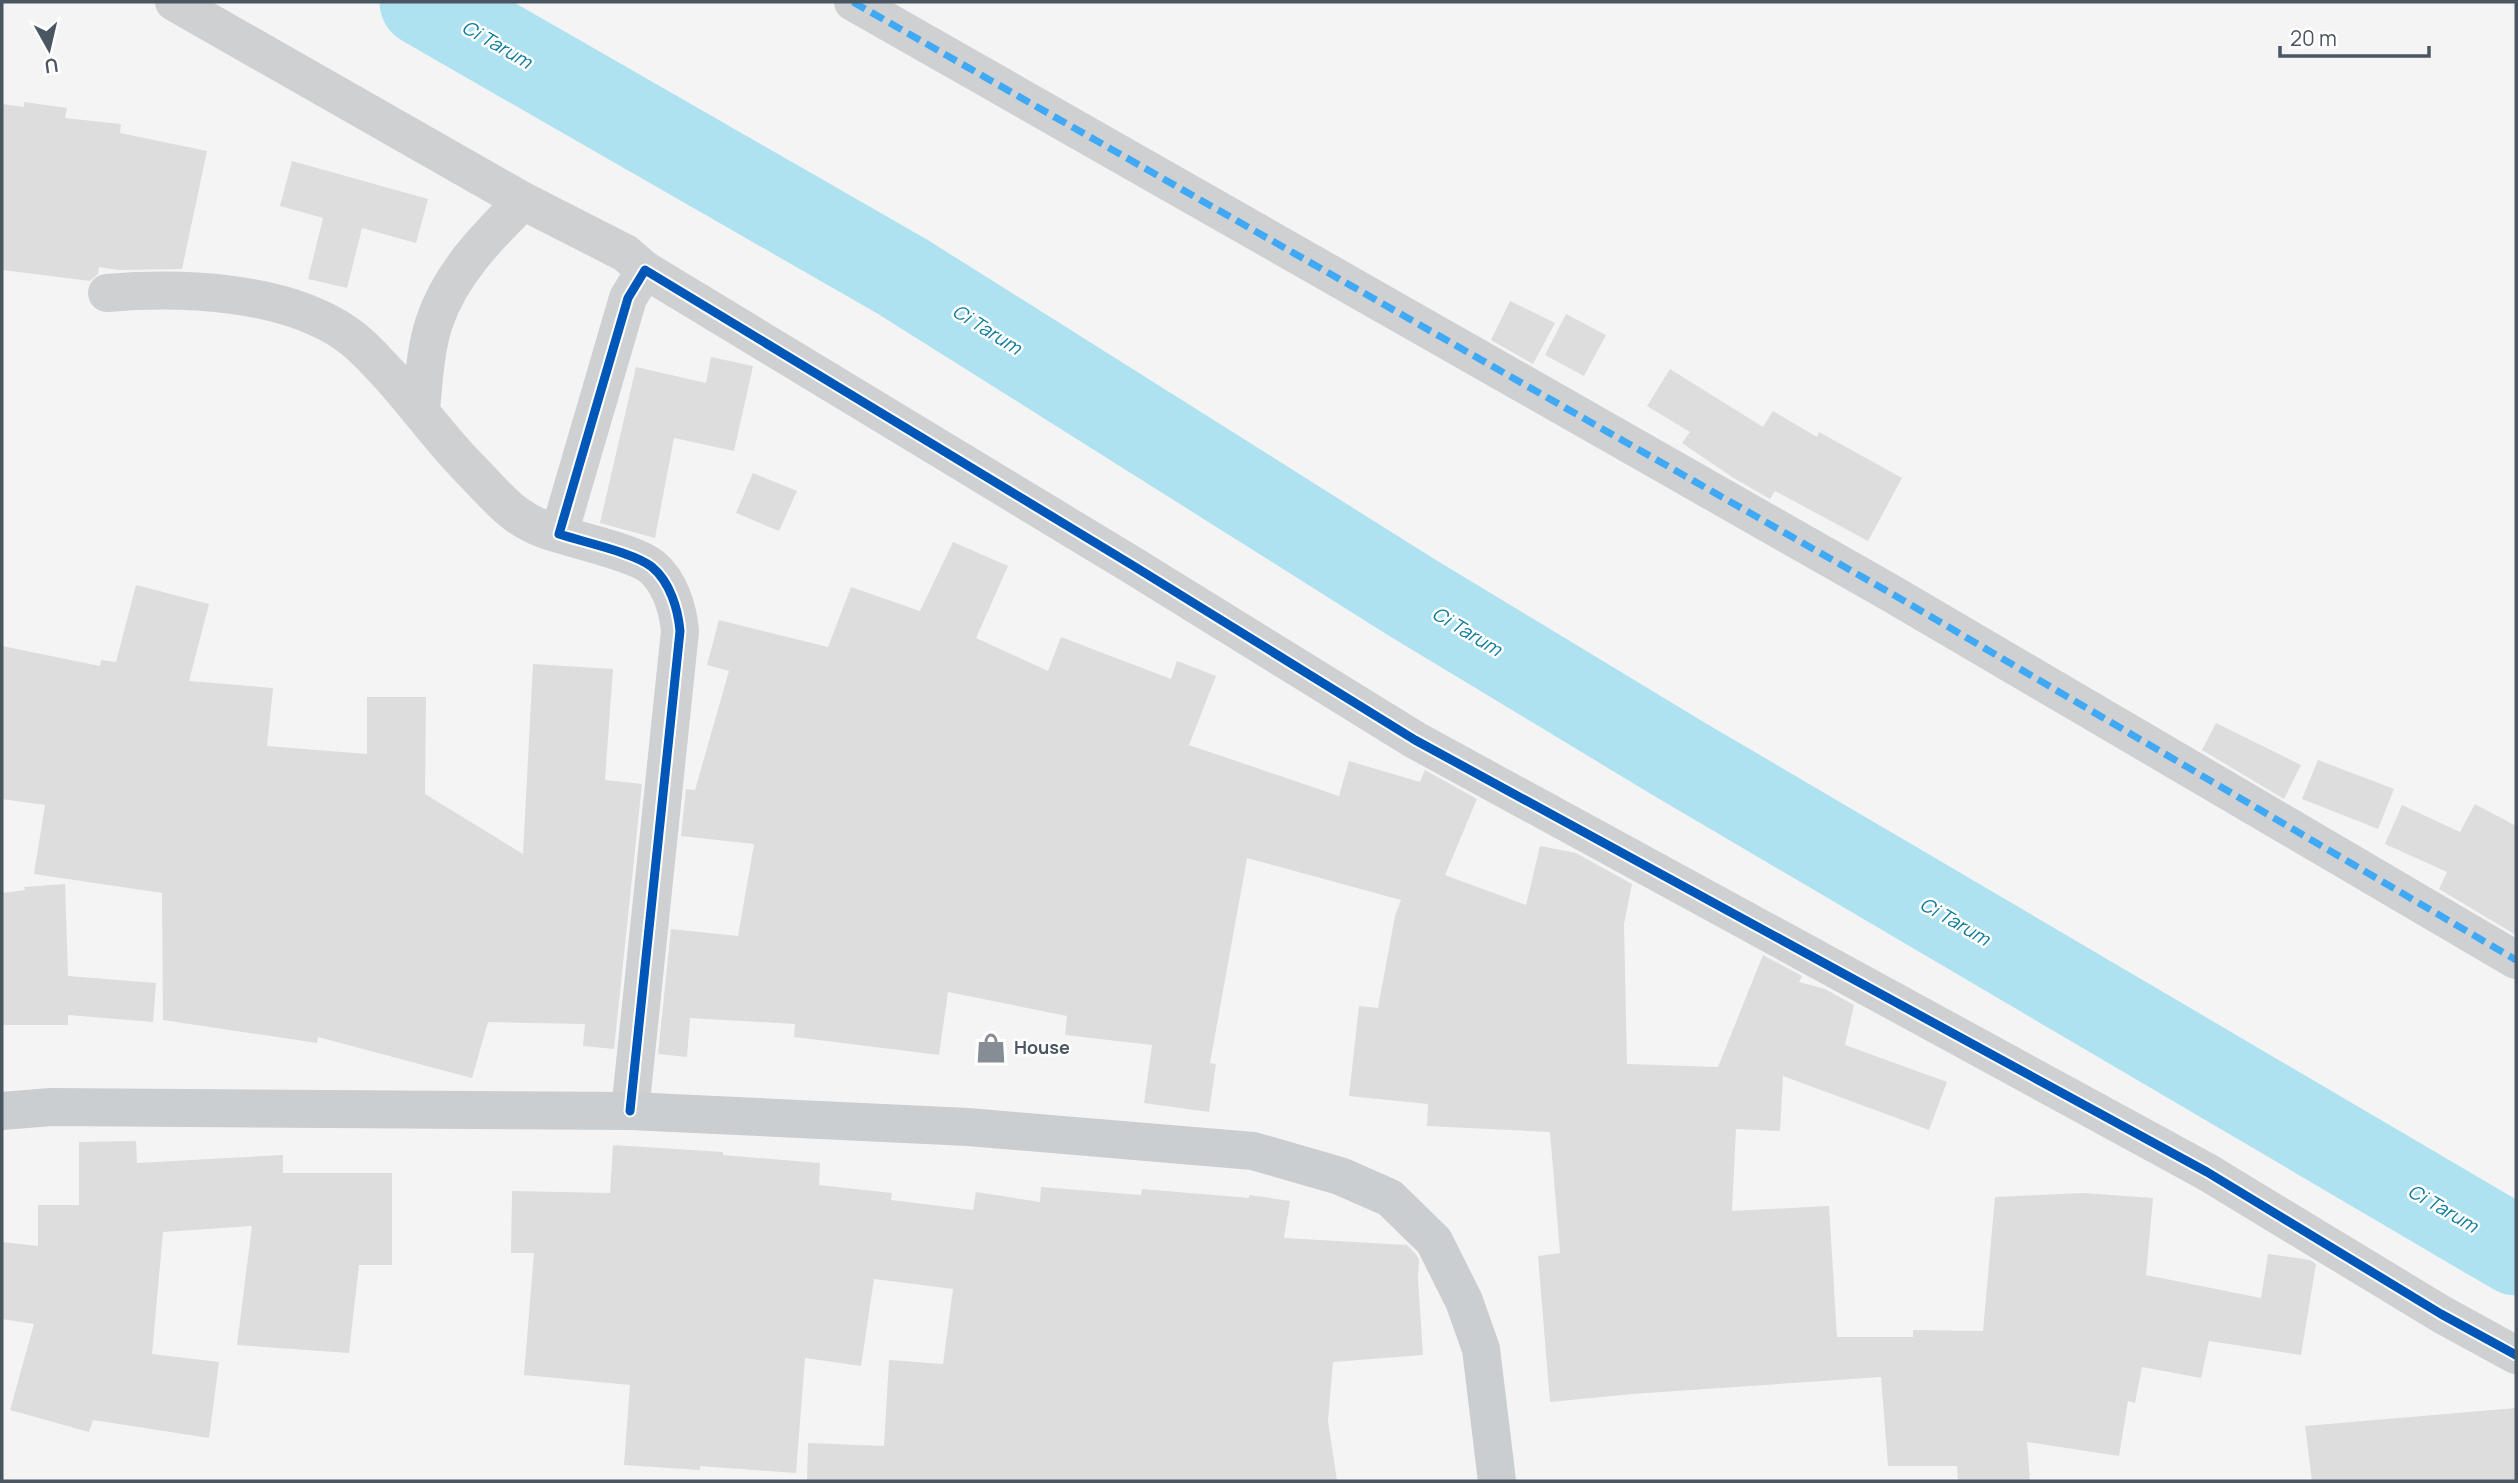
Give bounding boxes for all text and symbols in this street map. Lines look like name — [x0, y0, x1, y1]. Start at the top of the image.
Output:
north arrow — [14, 14, 84, 84]
water label: Ci Tarum — [457, 14, 538, 75]
scale bar — [2280, 14, 2429, 58]
text: 20 m — [2290, 24, 2337, 52]
text: U — [43, 52, 60, 80]
water label: Ci Tarum — [948, 298, 1028, 361]
water label: Ci Tarum — [1427, 600, 1508, 663]
water label: Ci Tarum — [1915, 891, 1996, 952]
shop icon: House — [974, 1031, 1008, 1065]
place label: House — [1014, 1035, 1070, 1059]
water label: Ci Tarum — [2403, 1178, 2484, 1239]

